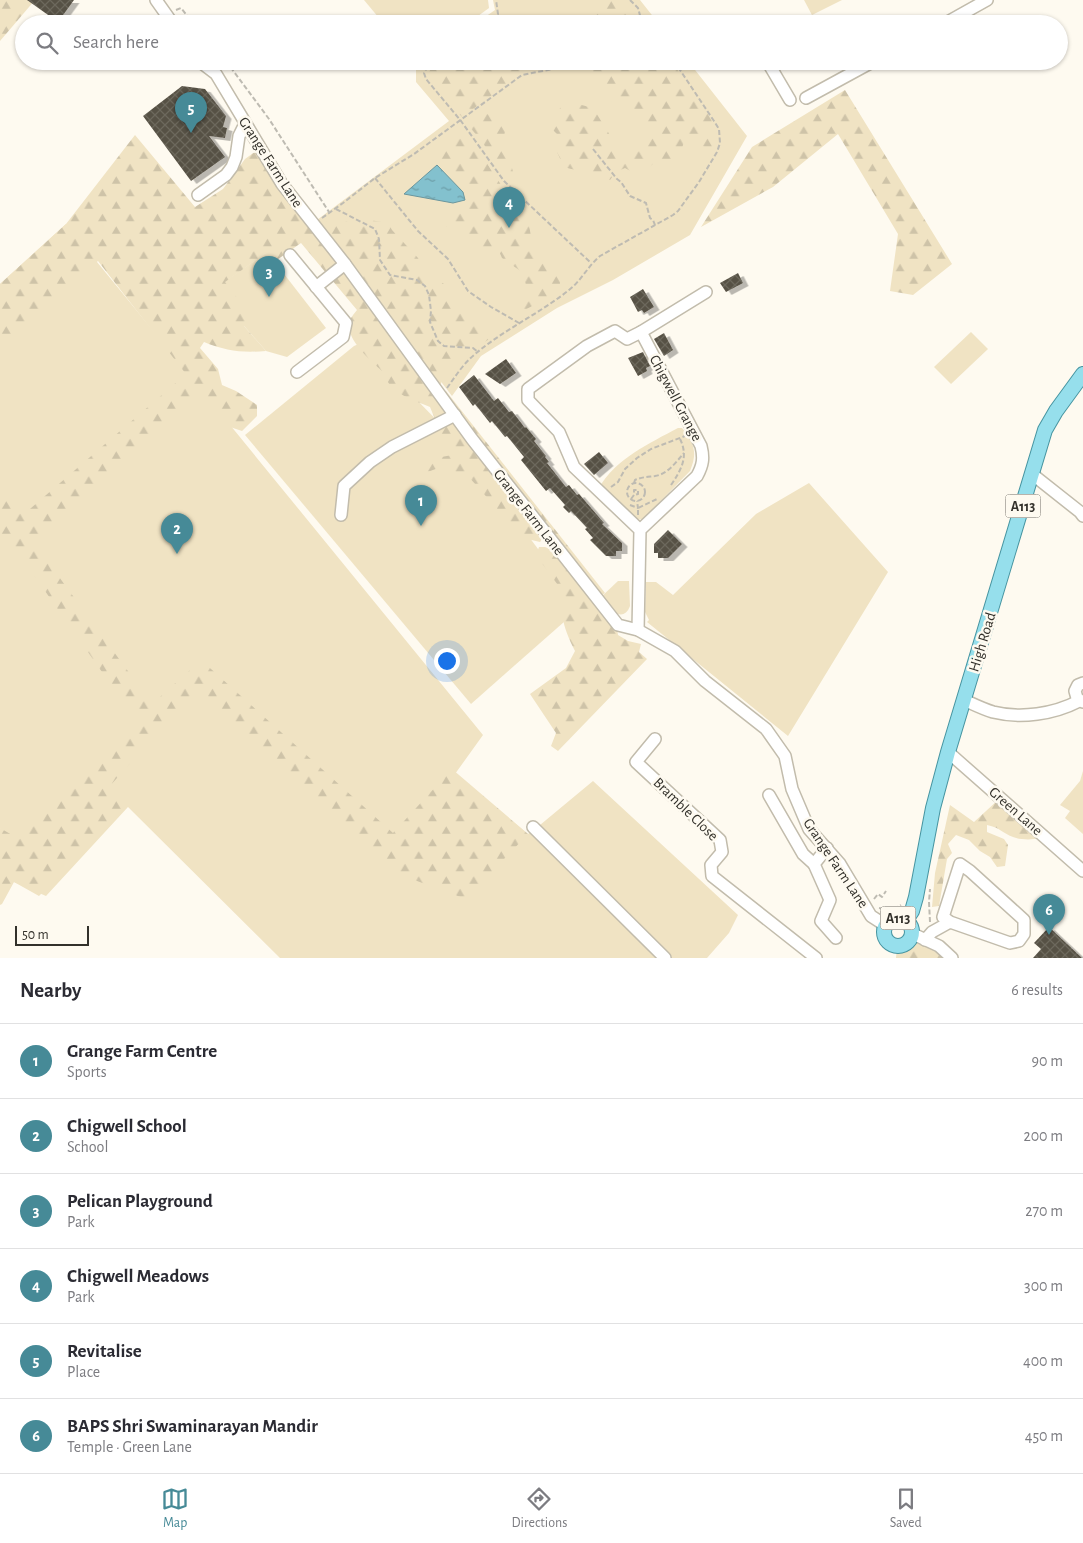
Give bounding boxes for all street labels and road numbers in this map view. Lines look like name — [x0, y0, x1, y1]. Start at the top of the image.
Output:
street label: Grange Farm Lane — [236, 114, 305, 210]
street label: Chigwell Grange — [647, 353, 705, 444]
street label: Grange Farm Lane — [491, 467, 567, 558]
road number: A113 — [1006, 494, 1040, 518]
street label: High Road — [966, 610, 999, 674]
street label: Bramble Close — [650, 775, 721, 844]
street label: Green Lane — [986, 784, 1045, 838]
street label: Grange Farm Lane — [800, 816, 871, 911]
road number: A113 — [880, 906, 916, 930]

